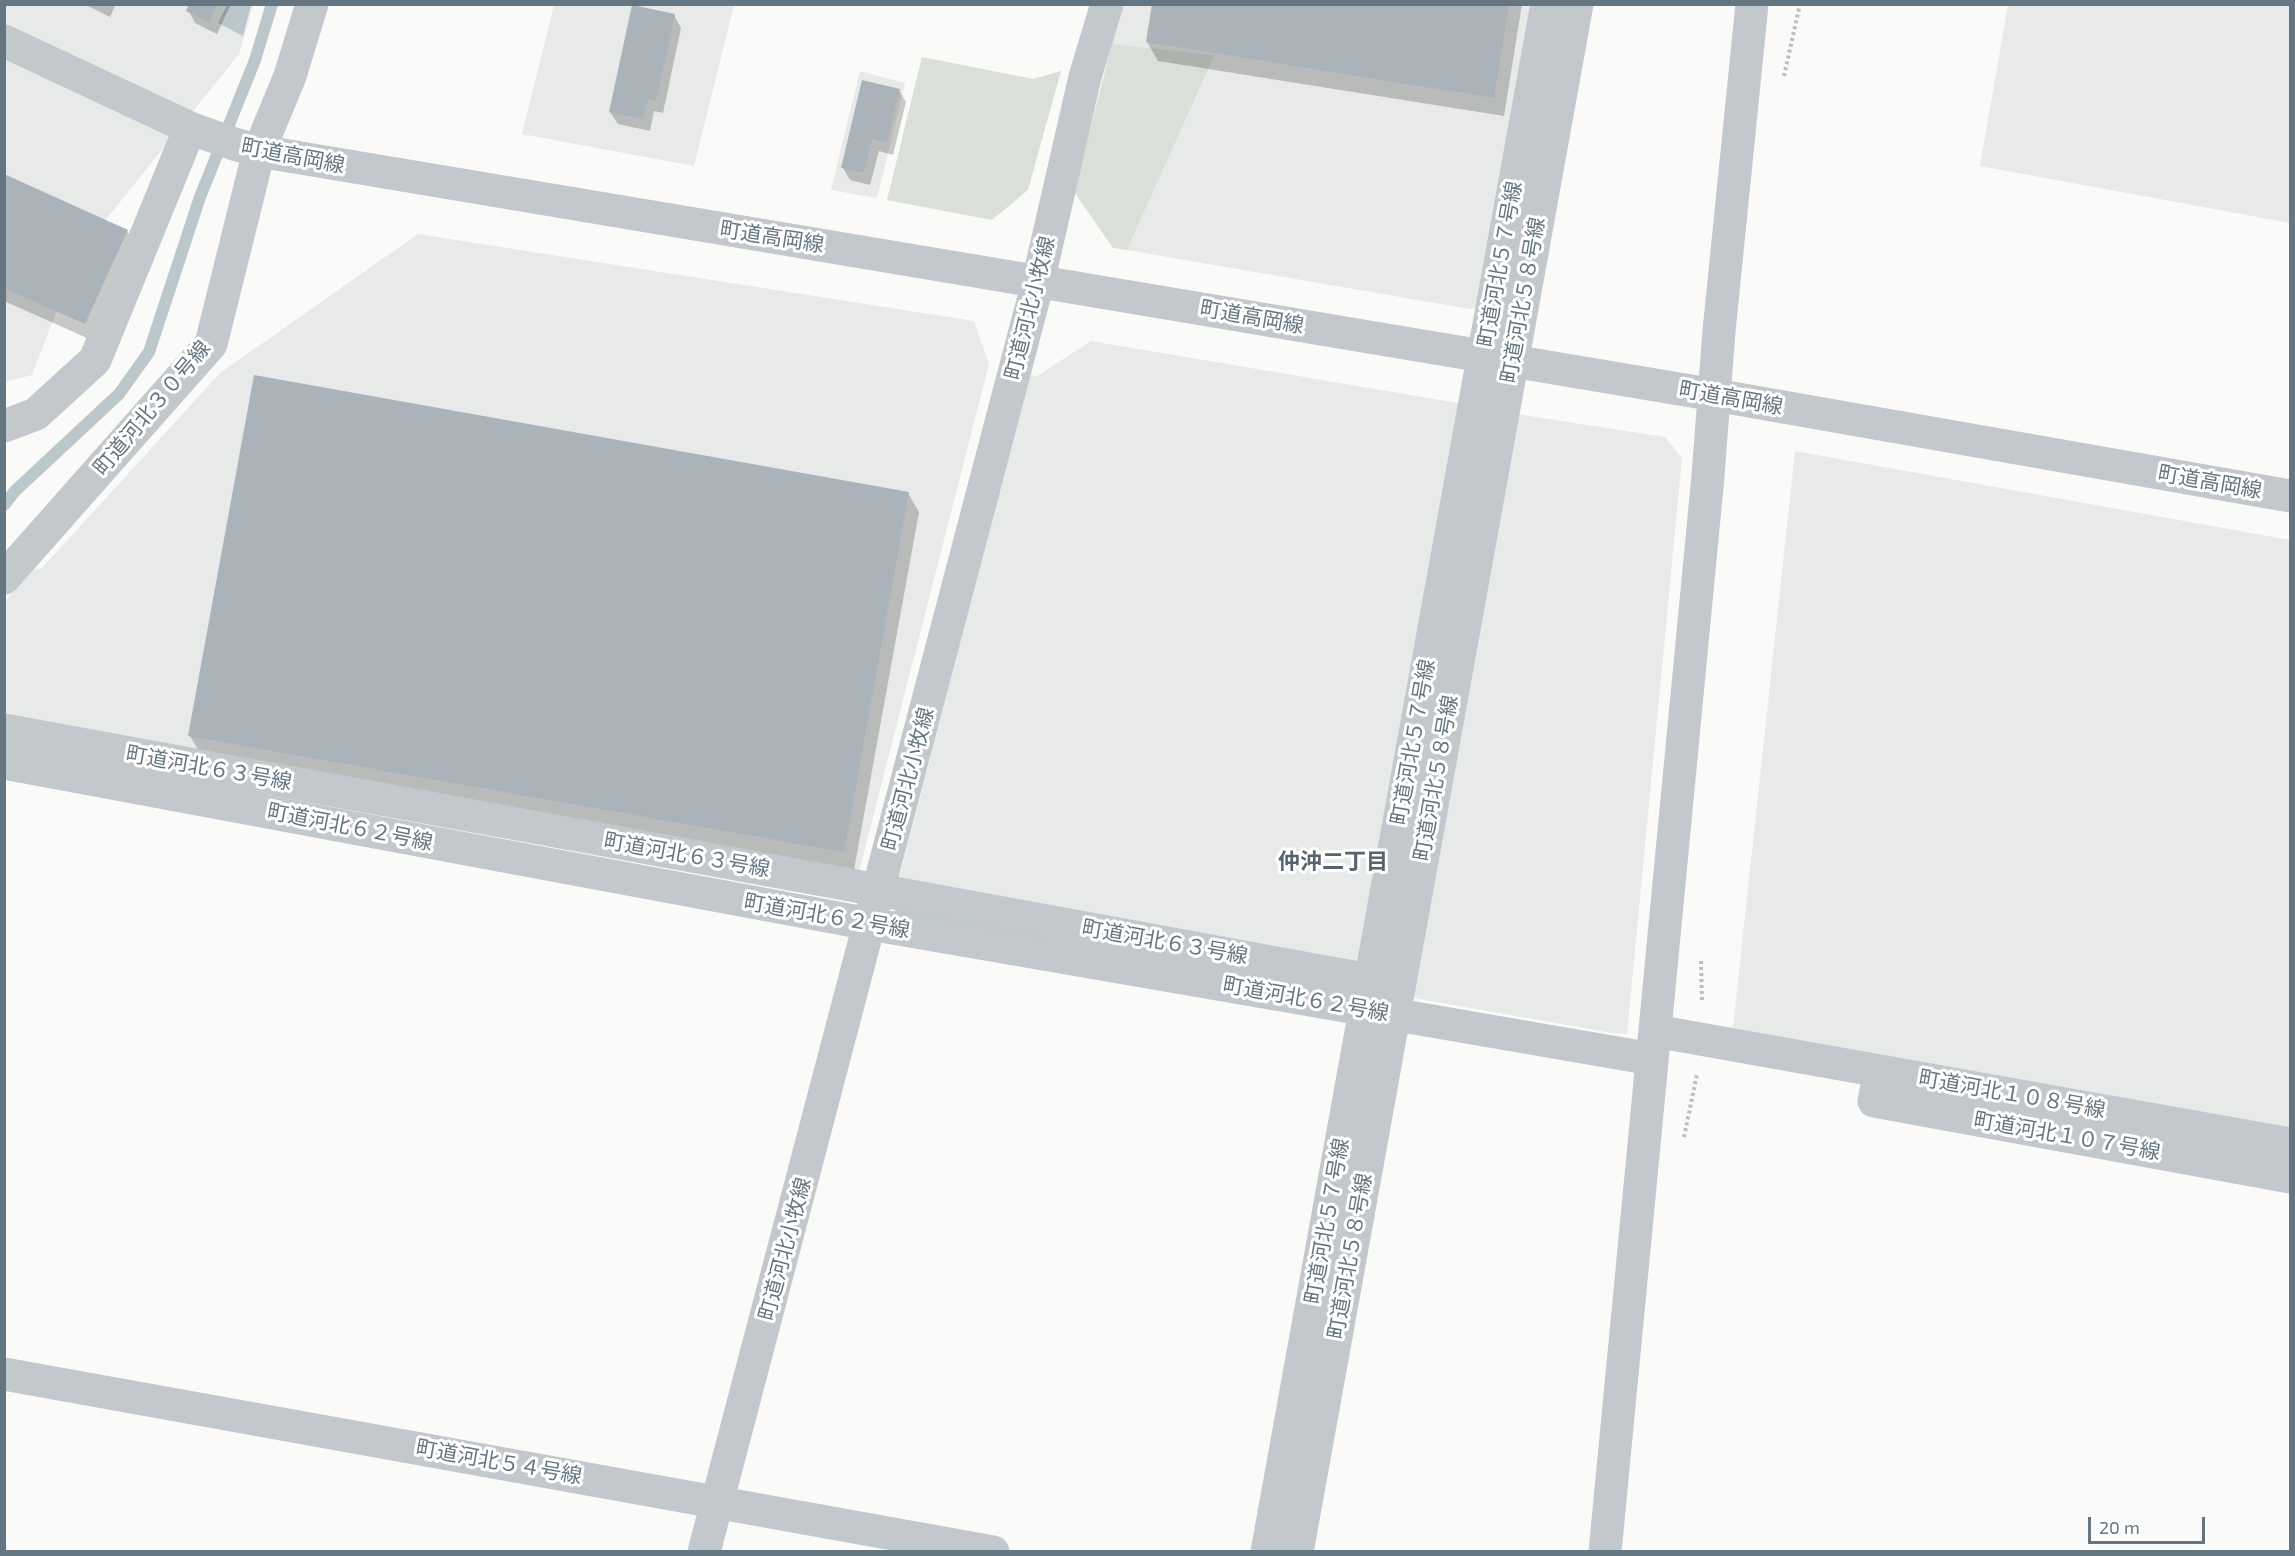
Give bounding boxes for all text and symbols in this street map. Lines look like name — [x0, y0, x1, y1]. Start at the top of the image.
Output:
street label: 町道高岡線 — [239, 134, 347, 178]
street label: 町道河北５７号線 — [1473, 179, 1527, 349]
street label: 町道河北５８号線 — [1496, 215, 1550, 385]
street label: 町道高岡線 — [718, 216, 826, 258]
street label: 町道河北小牧線 — [1000, 234, 1060, 382]
street label: 町道高岡線 — [1198, 295, 1306, 339]
street label: 町道河北３０号線 — [88, 336, 216, 480]
street label: 町道高岡線 — [1677, 376, 1785, 420]
street label: 町道高岡線 — [2156, 460, 2264, 504]
street label: 町道河北５７号線 — [1386, 657, 1440, 827]
street label: 町道河北５８号線 — [1409, 693, 1463, 863]
street label: 町道河北小牧線 — [877, 705, 939, 853]
street label: 町道河北６３号線 — [124, 741, 294, 795]
street label: 町道河北６２号線 — [265, 799, 435, 855]
street label: 町道河北６３号線 — [602, 828, 772, 882]
district label: 仲沖二丁目 — [1278, 849, 1388, 875]
street label: 町道河北６２号線 — [742, 889, 912, 943]
street label: 町道河北６３号線 — [1080, 915, 1250, 969]
street label: 町道河北６２号線 — [1221, 972, 1391, 1026]
street label: 町道河北１０８号線 — [1917, 1065, 2107, 1123]
street label: 町道河北１０７号線 — [1972, 1107, 2162, 1165]
street label: 町道河北５７号線 — [1300, 1136, 1354, 1306]
street label: 町道河北５８号線 — [1323, 1171, 1377, 1341]
street label: 町道河北小牧線 — [754, 1175, 816, 1323]
street label: 町道河北５４号線 — [414, 1435, 584, 1489]
scale bar — [2091, 1505, 2208, 1543]
text: 20 m — [2099, 1516, 2140, 1538]

